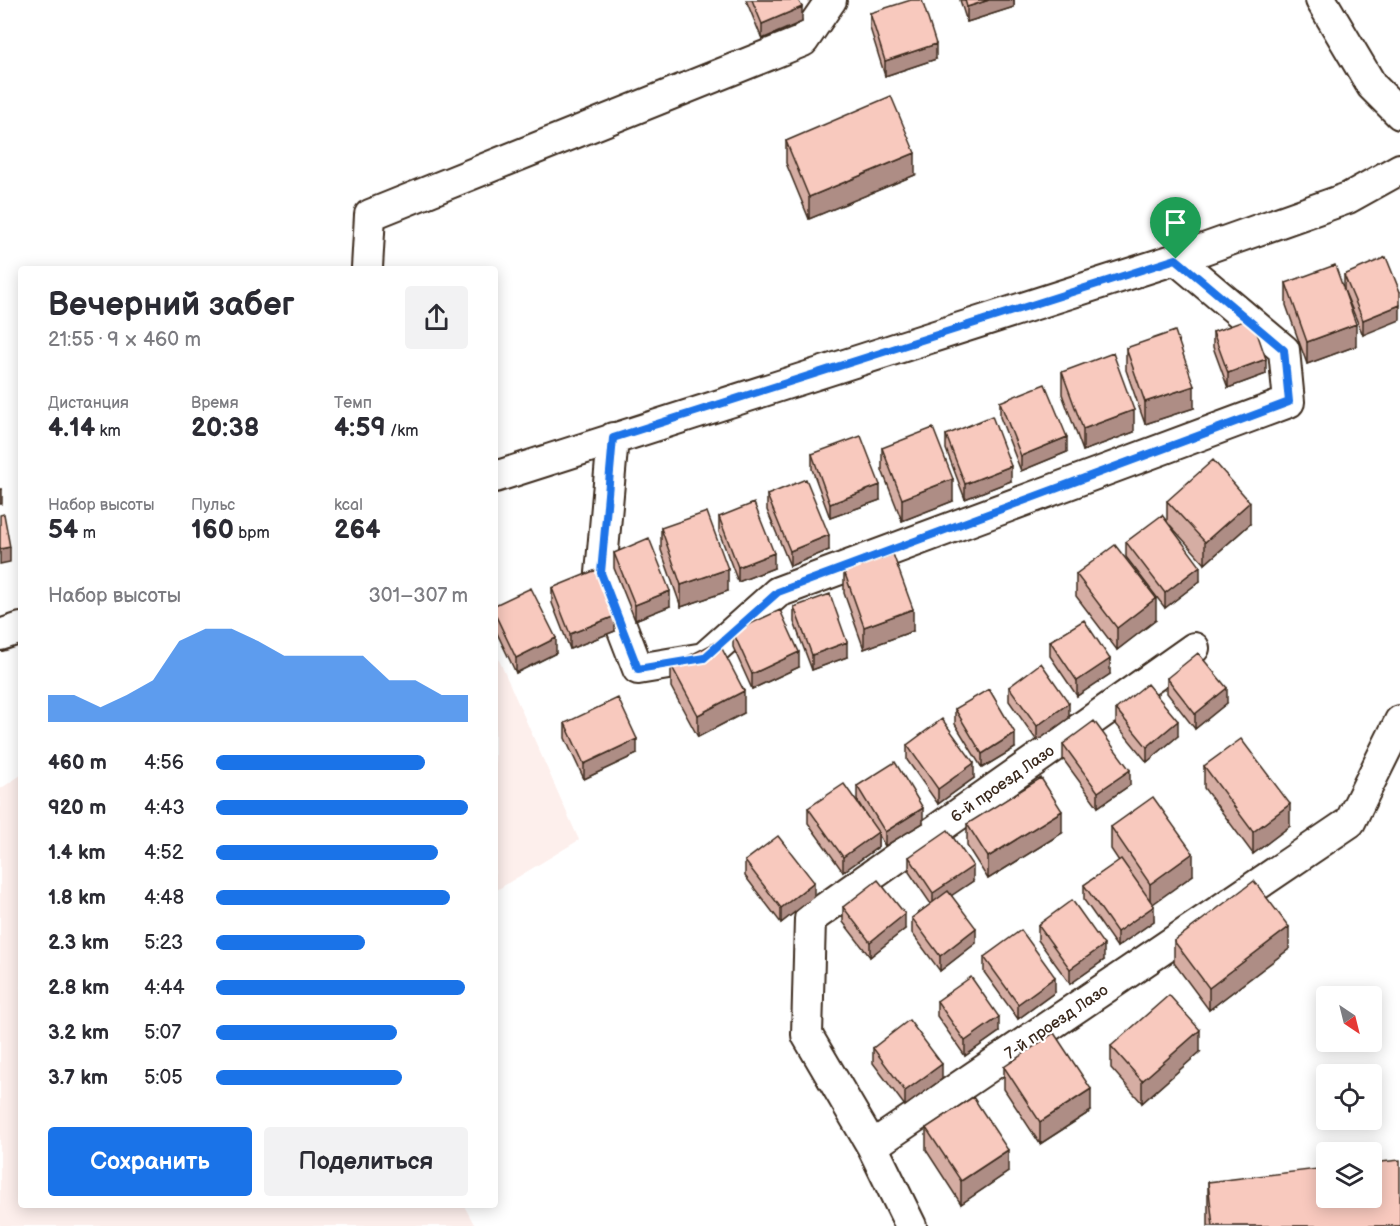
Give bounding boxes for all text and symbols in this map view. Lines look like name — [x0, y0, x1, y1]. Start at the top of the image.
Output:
pin — [1150, 197, 1201, 259]
icon: arrive — [1159, 206, 1192, 239]
text: Вечерний забег — [48, 285, 295, 325]
button: share — [405, 286, 468, 349]
text: 21:55 · 9 × 460 m — [48, 328, 201, 352]
text: Дистанция — [48, 394, 129, 413]
text: Время — [191, 394, 239, 413]
text: Темп — [334, 394, 372, 413]
text: 4.14 — [48, 413, 95, 444]
text: 20:38 — [191, 413, 259, 444]
text: 4:59 — [334, 413, 386, 444]
text: km — [95, 422, 121, 441]
text: /km — [386, 422, 418, 441]
text: Набор высоты — [48, 496, 155, 515]
text: Пульс — [191, 496, 235, 515]
text: kcal — [334, 496, 363, 515]
text: 54 — [48, 515, 78, 546]
text: 160 — [191, 515, 234, 546]
text: 264 — [334, 515, 381, 546]
text: m — [78, 524, 96, 543]
text: bpm — [234, 524, 270, 543]
text: Набор высоты — [48, 584, 181, 608]
text: 301–307 m — [368, 584, 468, 608]
street label: 6-й проезд Лазо — [947, 741, 1058, 827]
text: 460 m — [48, 751, 107, 775]
text: 4:56 — [144, 751, 184, 775]
text: 920 m — [48, 796, 106, 820]
text: 4:43 — [144, 796, 185, 820]
text: 1.4 km — [48, 841, 106, 865]
text: 4:52 — [144, 841, 184, 865]
text: 1.8 km — [48, 886, 106, 910]
text: 4:48 — [144, 886, 184, 910]
text: 2.3 km — [48, 931, 109, 955]
text: 5:23 — [144, 931, 183, 955]
text: 2.8 km — [48, 976, 109, 1000]
text: 4:44 — [144, 976, 185, 1000]
street label: 7-й проезд Лазо — [1002, 981, 1112, 1064]
north arrow — [1316, 986, 1382, 1052]
map controls — [1316, 986, 1382, 1208]
text: 3.2 km — [48, 1021, 109, 1045]
text: 5:07 — [144, 1021, 181, 1045]
button: locate — [1316, 1064, 1382, 1130]
text: 3.7 km — [48, 1066, 108, 1090]
text: 5:05 — [144, 1066, 183, 1090]
button: Сохранить — [48, 1127, 252, 1196]
button: Поделиться — [264, 1127, 468, 1196]
button: layers — [1316, 1142, 1382, 1208]

